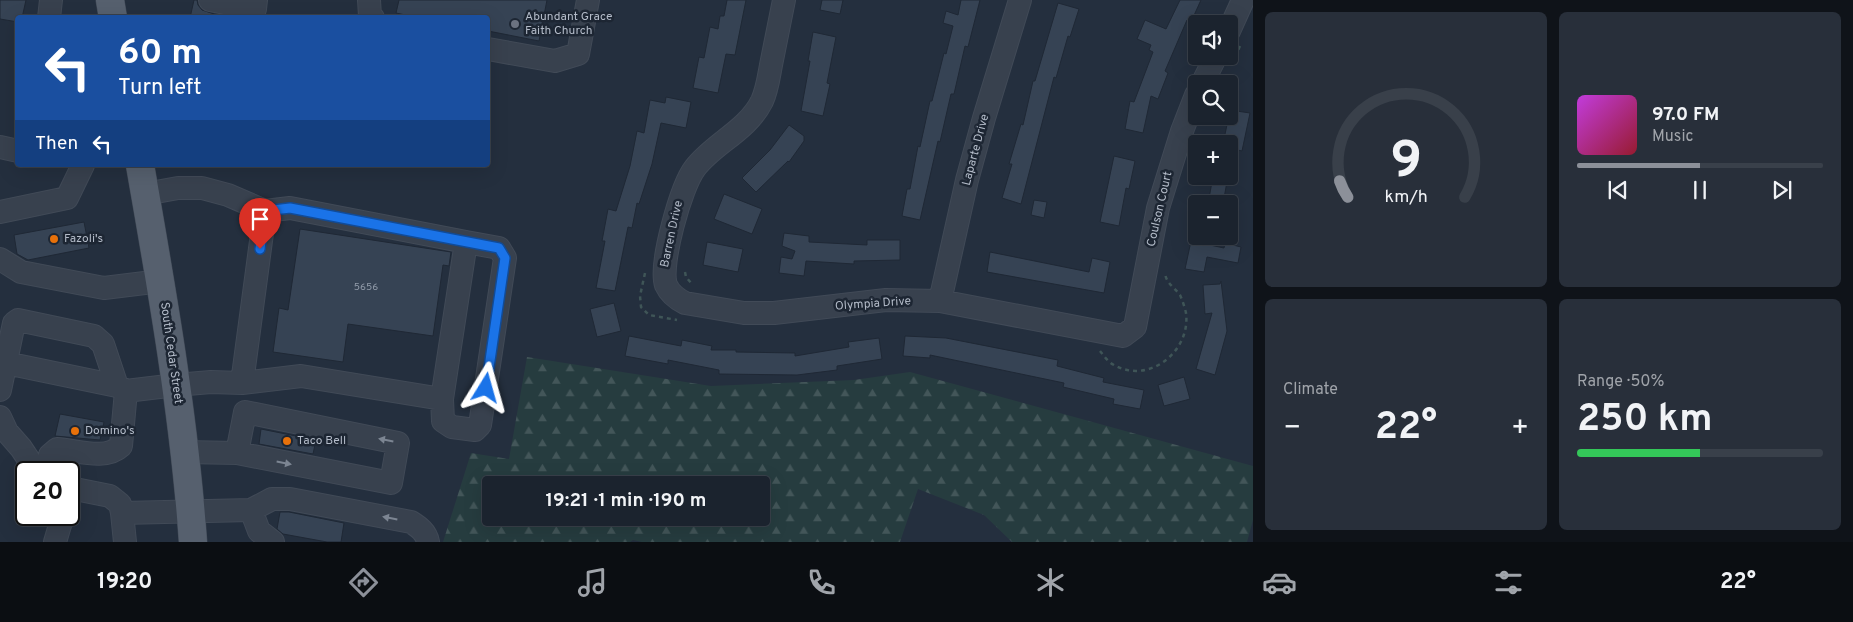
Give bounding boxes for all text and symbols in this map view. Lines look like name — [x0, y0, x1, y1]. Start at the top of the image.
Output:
place label: Abundant Grace Faith Church — [525, 9, 613, 39]
map controls — [1188, 15, 1238, 245]
button: sound — [1188, 15, 1238, 65]
marker: Abundant Grace Faith Church — [509, 18, 521, 30]
text: 60 m — [118, 32, 202, 76]
icon: left — [35, 35, 100, 100]
text: Turn left — [118, 75, 201, 102]
button: search — [1188, 75, 1238, 125]
text: 97.0 FM — [1652, 103, 1719, 127]
street label: Laparte Drive — [959, 112, 993, 188]
text: Music — [1652, 127, 1693, 147]
icon: left — [88, 130, 116, 158]
text: 9 — [1390, 130, 1422, 196]
text: Then — [35, 132, 78, 156]
button: + — [1188, 135, 1238, 185]
street label: Coulson Court — [1144, 170, 1176, 248]
icon: previous — [1604, 176, 1632, 204]
icon: pause — [1686, 176, 1714, 204]
icon: next — [1768, 176, 1796, 204]
text: km/h — [1384, 186, 1428, 209]
button: − — [1188, 195, 1238, 245]
pin — [239, 198, 281, 249]
street label: Barren Drive — [657, 199, 687, 269]
icon: arrive — [246, 205, 274, 233]
place label: Fazoli's — [64, 231, 103, 247]
marker: Fazoli's — [48, 233, 60, 245]
house number: 5656 — [354, 281, 378, 294]
street label: Olympia Drive — [834, 293, 912, 315]
street label: South Cedar Street — [156, 301, 186, 405]
position arrow — [459, 361, 511, 413]
text: Range · 50% — [1577, 372, 1665, 392]
text: Climate — [1283, 380, 1338, 400]
text: 250 km — [1577, 396, 1712, 445]
text: 22° — [1375, 404, 1437, 453]
text: − — [1283, 411, 1301, 447]
text: + — [1511, 411, 1529, 447]
place label: Domino's — [85, 423, 135, 439]
marker: Domino's — [69, 425, 81, 437]
place label: Taco Bell — [297, 433, 346, 449]
marker: Taco Bell — [281, 435, 293, 447]
one-way arrow — [378, 436, 393, 444]
one-way arrow — [277, 459, 293, 467]
speed limit sign: 20 — [15, 461, 80, 526]
text: 19:21 · 1 min · 190 m — [546, 489, 706, 513]
one-way arrow — [383, 514, 398, 522]
icon: directions — [346, 565, 381, 600]
icon: music — [575, 565, 610, 600]
icon: phone — [804, 565, 839, 600]
icon: climate — [1033, 565, 1068, 600]
icon: car — [1262, 565, 1297, 600]
icon: filters — [1491, 565, 1526, 600]
text: 19:20 — [97, 569, 153, 596]
text: 22° — [1720, 569, 1756, 596]

